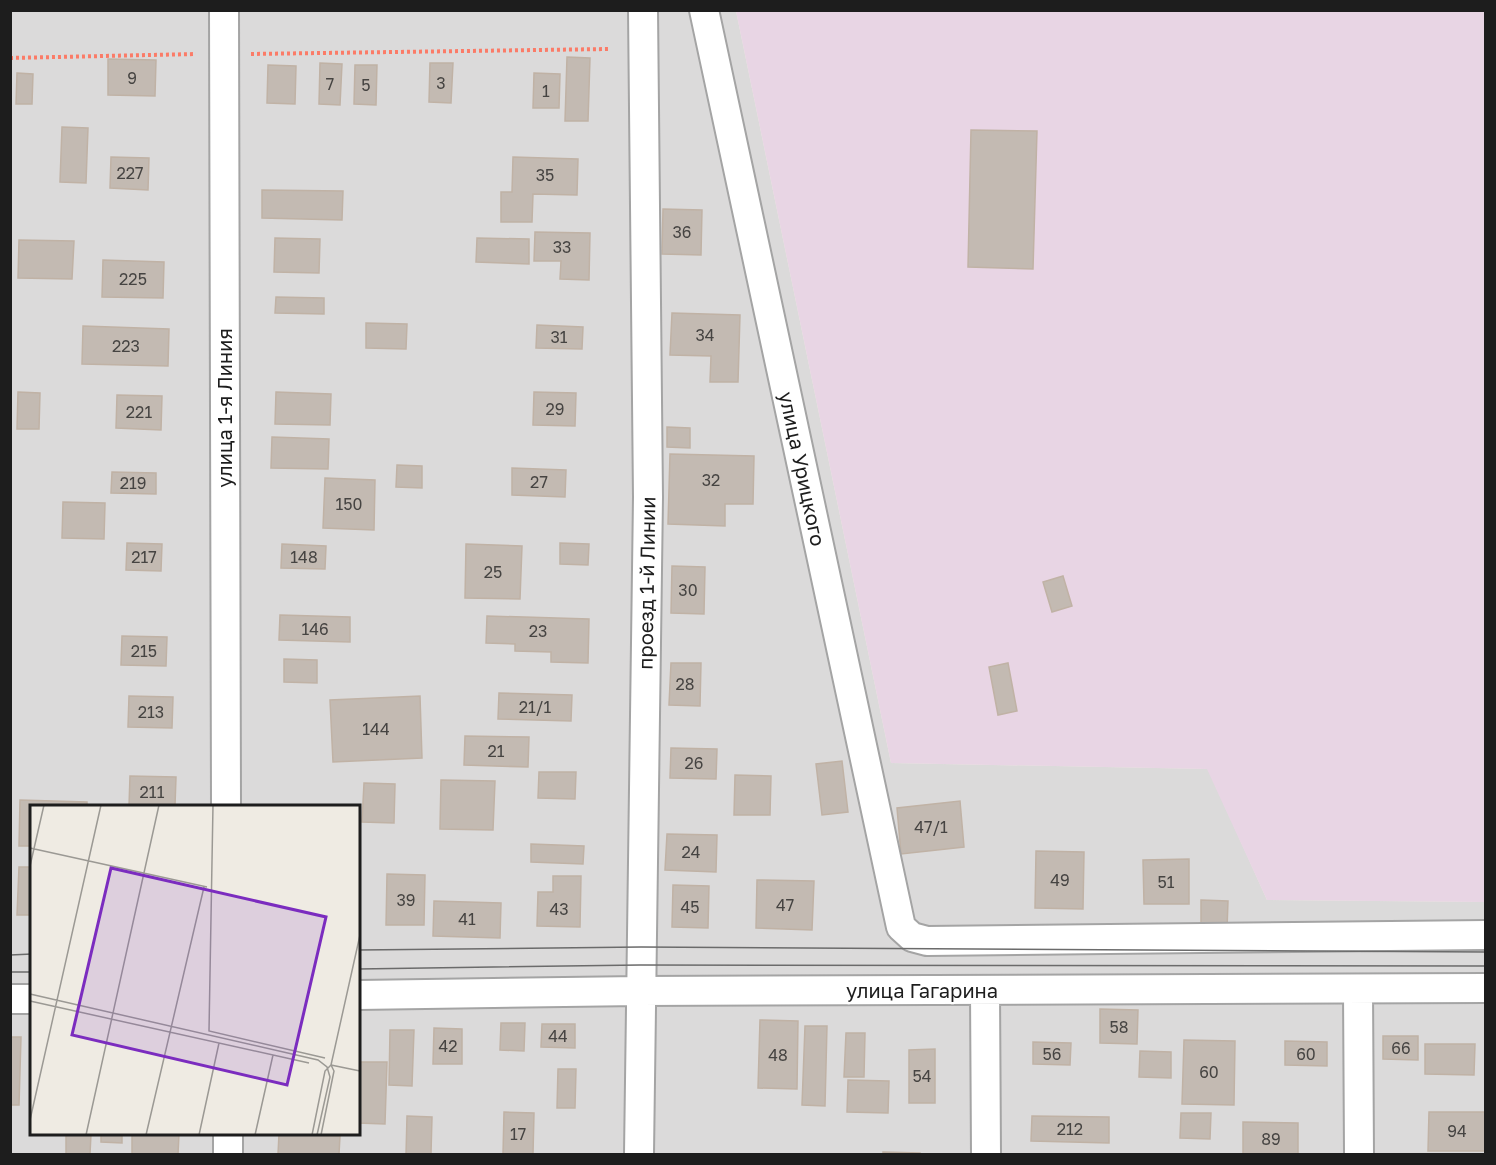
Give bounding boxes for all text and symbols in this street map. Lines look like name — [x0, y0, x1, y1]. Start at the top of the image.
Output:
house number: 9 — [127, 68, 137, 88]
house number: 3 — [436, 73, 446, 93]
house number: 7 — [326, 74, 334, 94]
house number: 5 — [361, 75, 371, 95]
house number: 1 — [542, 81, 550, 101]
house number: 227 — [116, 163, 144, 183]
house number: 35 — [536, 165, 554, 185]
house number: 36 — [672, 222, 692, 242]
house number: 33 — [553, 237, 571, 257]
house number: 225 — [119, 269, 147, 289]
house number: 34 — [695, 325, 715, 345]
house number: 31 — [550, 327, 568, 347]
street label: улица 1-я Линия — [212, 328, 236, 488]
house number: 223 — [112, 336, 140, 356]
street label: улица Урицкого — [775, 389, 831, 548]
house number: 29 — [546, 399, 564, 419]
house number: 221 — [126, 402, 152, 422]
house number: 32 — [702, 470, 720, 490]
house number: 27 — [530, 472, 548, 492]
house number: 219 — [120, 473, 146, 493]
house number: 150 — [336, 494, 362, 514]
street label: проезд 1-й Линии — [632, 496, 660, 670]
house number: 217 — [131, 547, 157, 567]
house number: 148 — [290, 547, 318, 567]
house number: 25 — [484, 562, 502, 582]
house number: 30 — [678, 580, 698, 600]
house number: 146 — [301, 619, 329, 639]
house number: 23 — [529, 621, 547, 641]
house number: 215 — [131, 641, 157, 661]
house number: 28 — [675, 674, 695, 694]
house number: 21/1 — [519, 697, 551, 717]
house number: 213 — [138, 702, 164, 722]
house number: 144 — [362, 719, 390, 739]
house number: 21 — [487, 741, 505, 761]
house number: 26 — [685, 753, 703, 773]
house number: 211 — [140, 782, 165, 802]
inset map — [30, 805, 360, 1135]
house number: 47/1 — [914, 817, 948, 837]
house number: 24 — [681, 842, 701, 862]
house number: 49 — [1050, 870, 1070, 890]
house number: 51 — [1157, 872, 1175, 892]
house number: 39 — [396, 890, 416, 910]
house number: 47 — [776, 895, 794, 915]
house number: 45 — [680, 897, 700, 917]
house number: 43 — [549, 899, 569, 919]
house number: 41 — [458, 909, 476, 929]
street label: улица Гагарина — [846, 978, 998, 1002]
house number: 58 — [1109, 1017, 1129, 1037]
house number: 44 — [548, 1026, 568, 1046]
house number: 42 — [438, 1036, 458, 1056]
house number: 66 — [1391, 1038, 1411, 1058]
house number: 56 — [1043, 1044, 1061, 1064]
house number: 60 — [1296, 1044, 1316, 1064]
house number: 48 — [768, 1045, 788, 1065]
house number: 60 — [1199, 1062, 1219, 1082]
house number: 54 — [912, 1066, 932, 1086]
house number: 212 — [1057, 1119, 1083, 1139]
house number: 94 — [1447, 1121, 1467, 1141]
house number: 17 — [510, 1124, 526, 1144]
house number: 89 — [1261, 1129, 1281, 1149]

